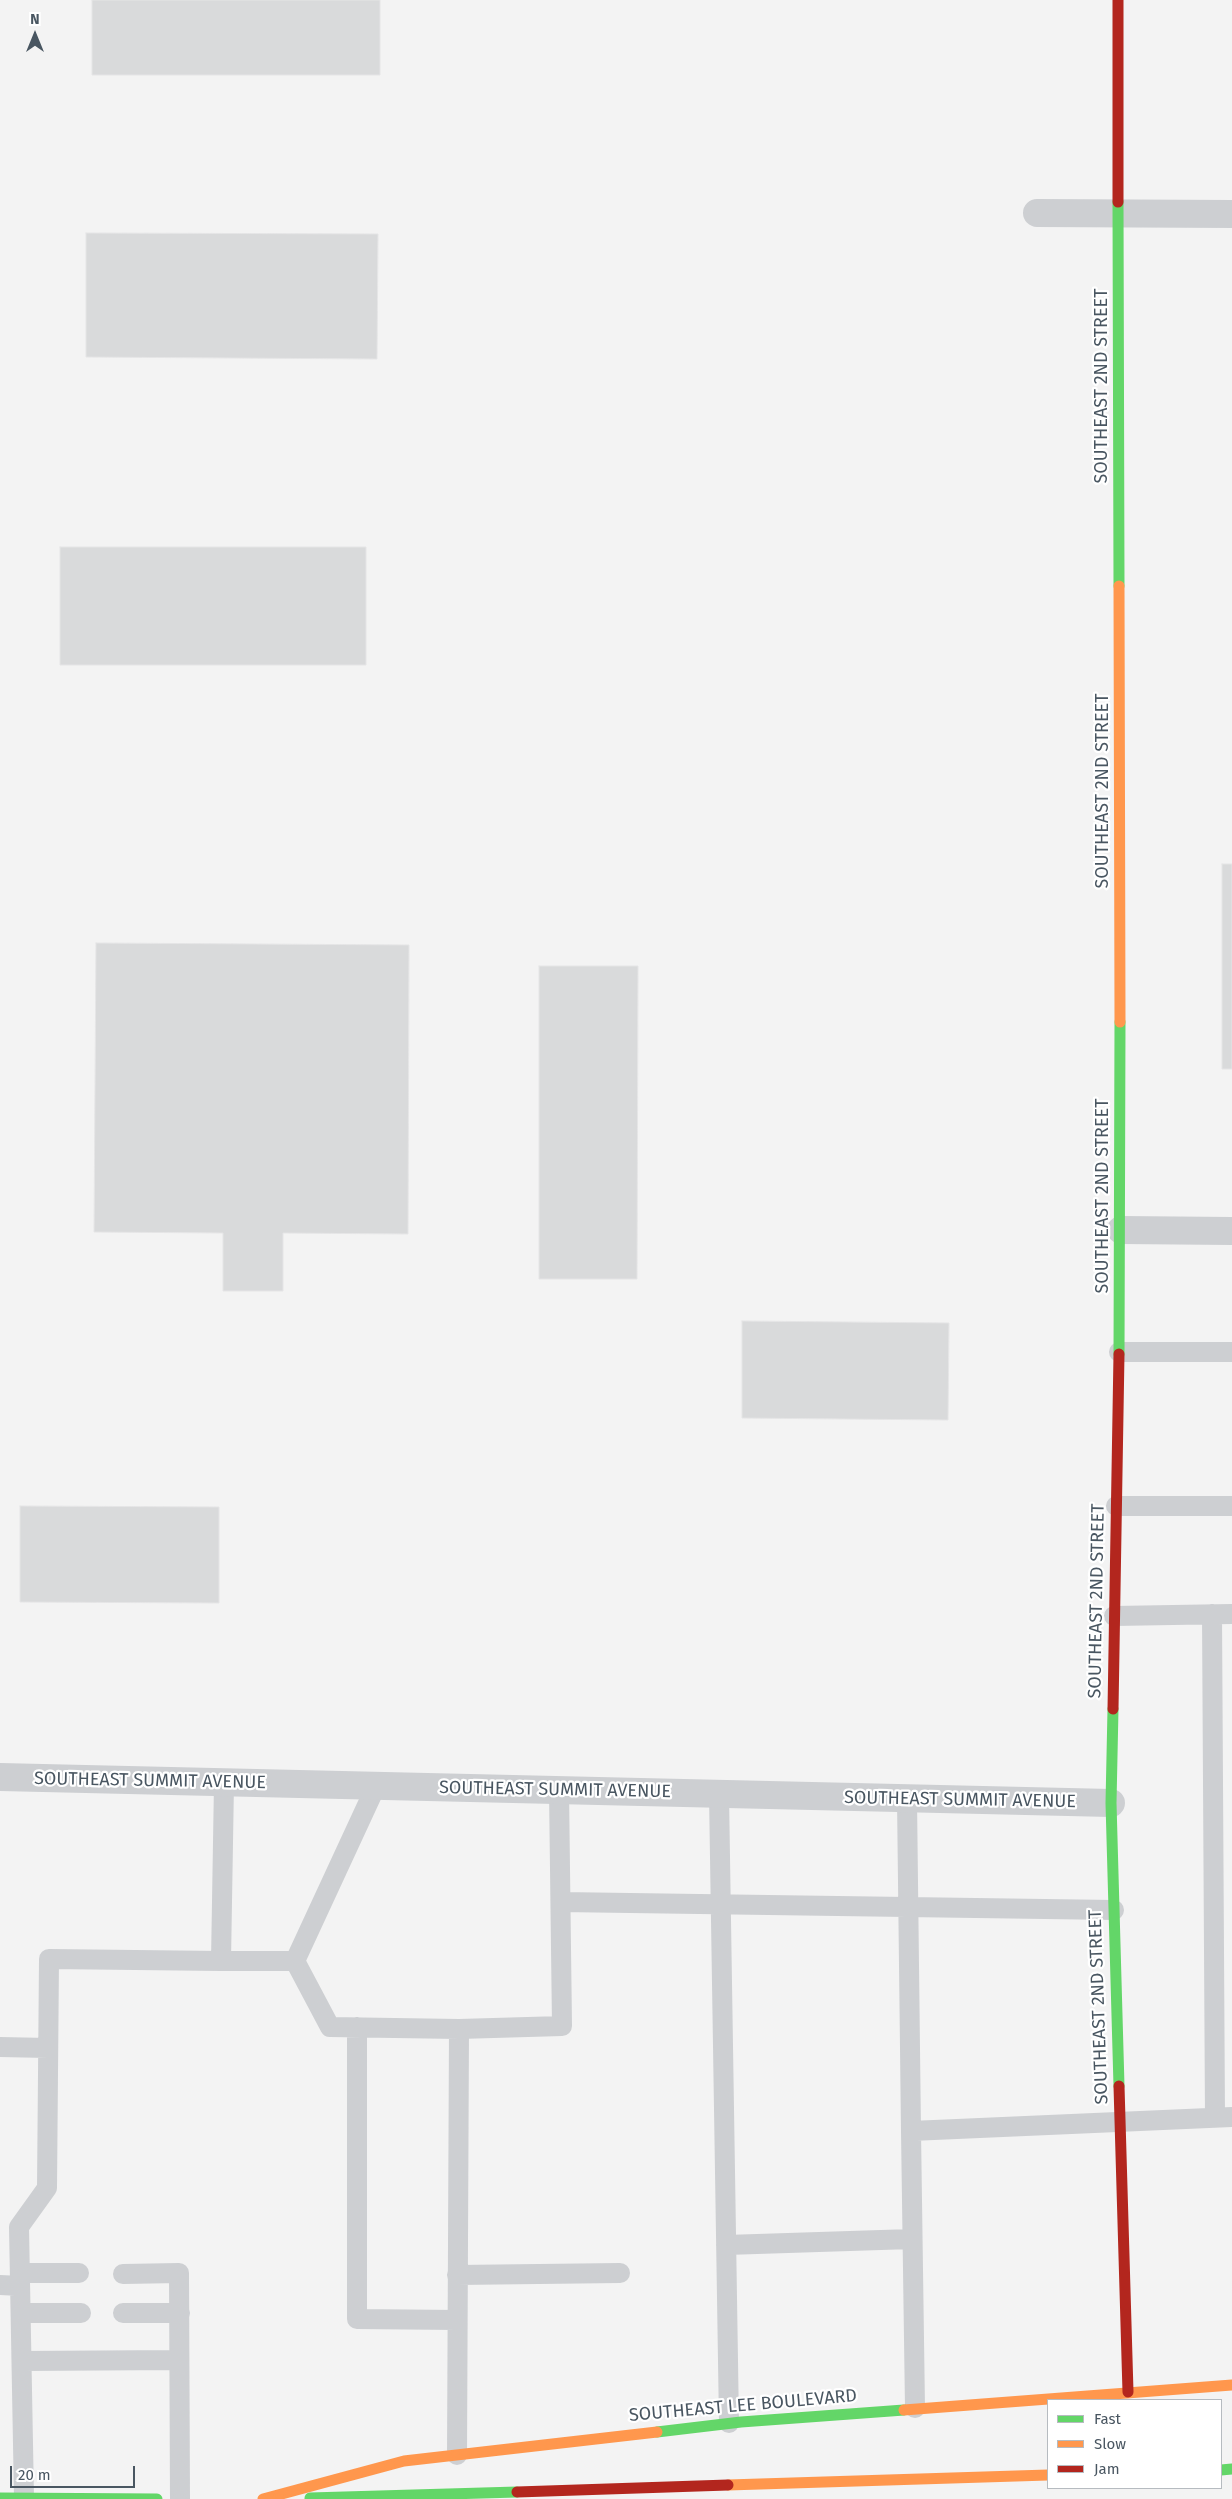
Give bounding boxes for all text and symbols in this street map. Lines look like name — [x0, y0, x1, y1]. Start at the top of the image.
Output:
north arrow — [10, 10, 60, 60]
text: N — [30, 11, 40, 28]
street label: SOUTHEAST 2ND STREET — [1091, 289, 1113, 483]
street label: SOUTHEAST 2ND STREET — [1092, 694, 1114, 888]
street label: SOUTHEAST 2ND STREET — [1092, 1099, 1114, 1293]
street label: SOUTHEAST 2ND STREET — [1085, 1503, 1109, 1699]
street label: SOUTHEAST SUMMIT AVENUE — [34, 1768, 266, 1794]
street label: SOUTHEAST SUMMIT AVENUE — [439, 1777, 671, 1803]
street label: SOUTHEAST SUMMIT AVENUE — [844, 1787, 1076, 1813]
street label: SOUTHEAST 2ND STREET — [1085, 1909, 1113, 2105]
street label: SOUTHEAST LEE BOULEVARD — [628, 2385, 858, 2427]
legend — [1047, 2399, 1222, 2489]
text: Fast — [1094, 2410, 1121, 2428]
text: Slow — [1094, 2435, 1126, 2453]
scale bar — [12, 2456, 138, 2488]
text: Jam — [1094, 2460, 1120, 2478]
text: 20 m — [18, 2466, 51, 2484]

